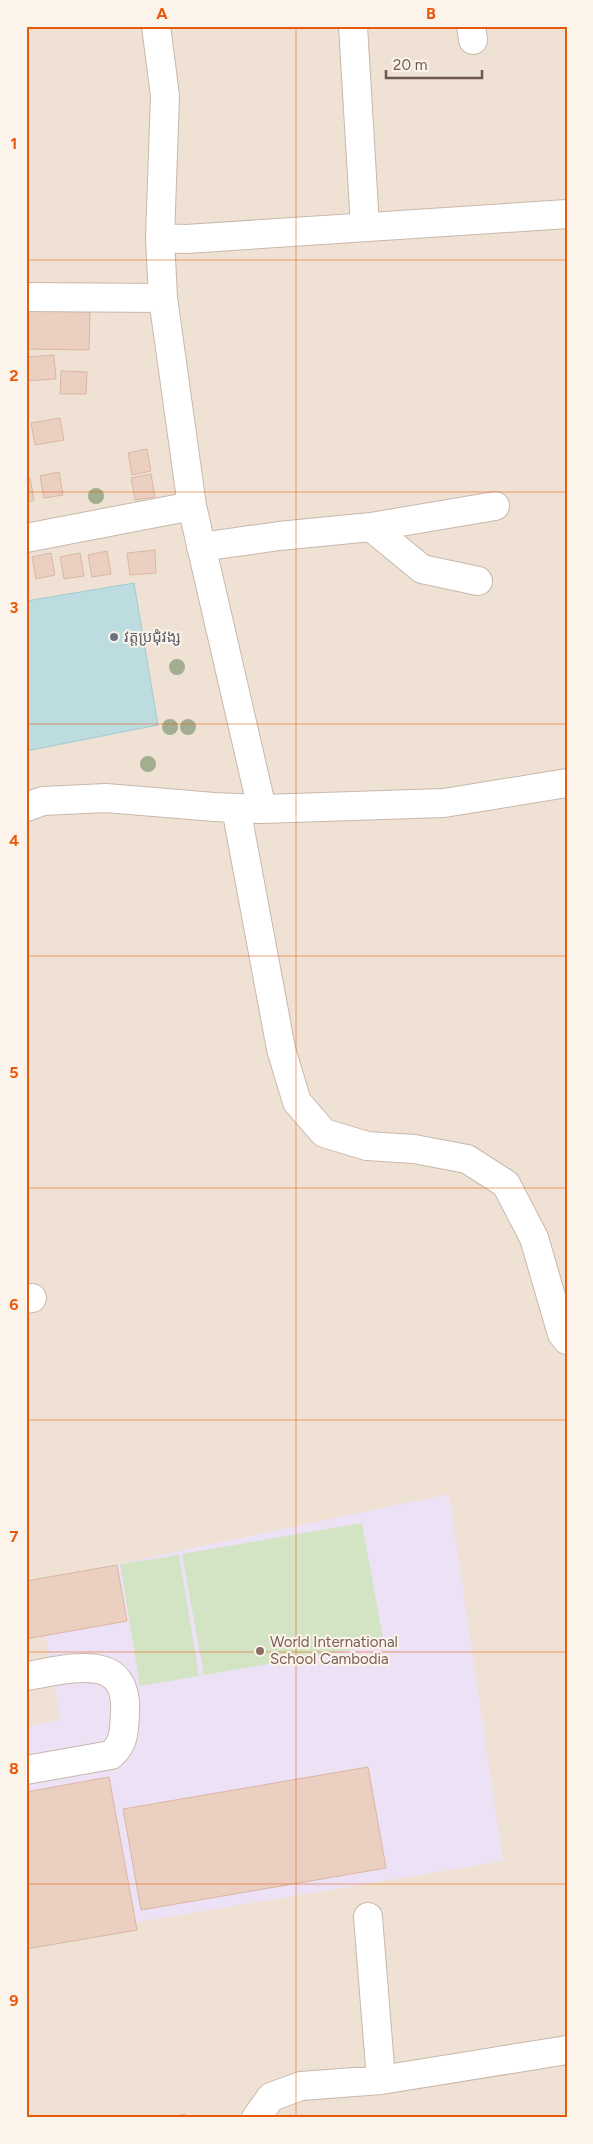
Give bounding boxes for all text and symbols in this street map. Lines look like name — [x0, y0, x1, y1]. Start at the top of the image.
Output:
text: A — [156, 4, 168, 23]
text: B — [426, 4, 436, 23]
scale bar — [386, 48, 482, 80]
text: 20 m — [393, 56, 427, 74]
text: 1 — [11, 134, 17, 153]
text: 2 — [9, 366, 19, 385]
text: 3 — [10, 598, 19, 617]
place label: វត្តប្រជុំវង្ស — [124, 628, 181, 646]
marker: វត្តប្រជុំវង្ស — [108, 631, 120, 643]
text: 4 — [9, 831, 19, 850]
text: 5 — [9, 1063, 19, 1082]
text: 6 — [9, 1295, 19, 1314]
text: 7 — [10, 1527, 19, 1546]
place label: World International School Cambodia — [270, 1633, 398, 1668]
marker: World International School Cambodia — [254, 1645, 266, 1657]
text: 8 — [9, 1759, 19, 1778]
text: 9 — [9, 1991, 19, 2010]

